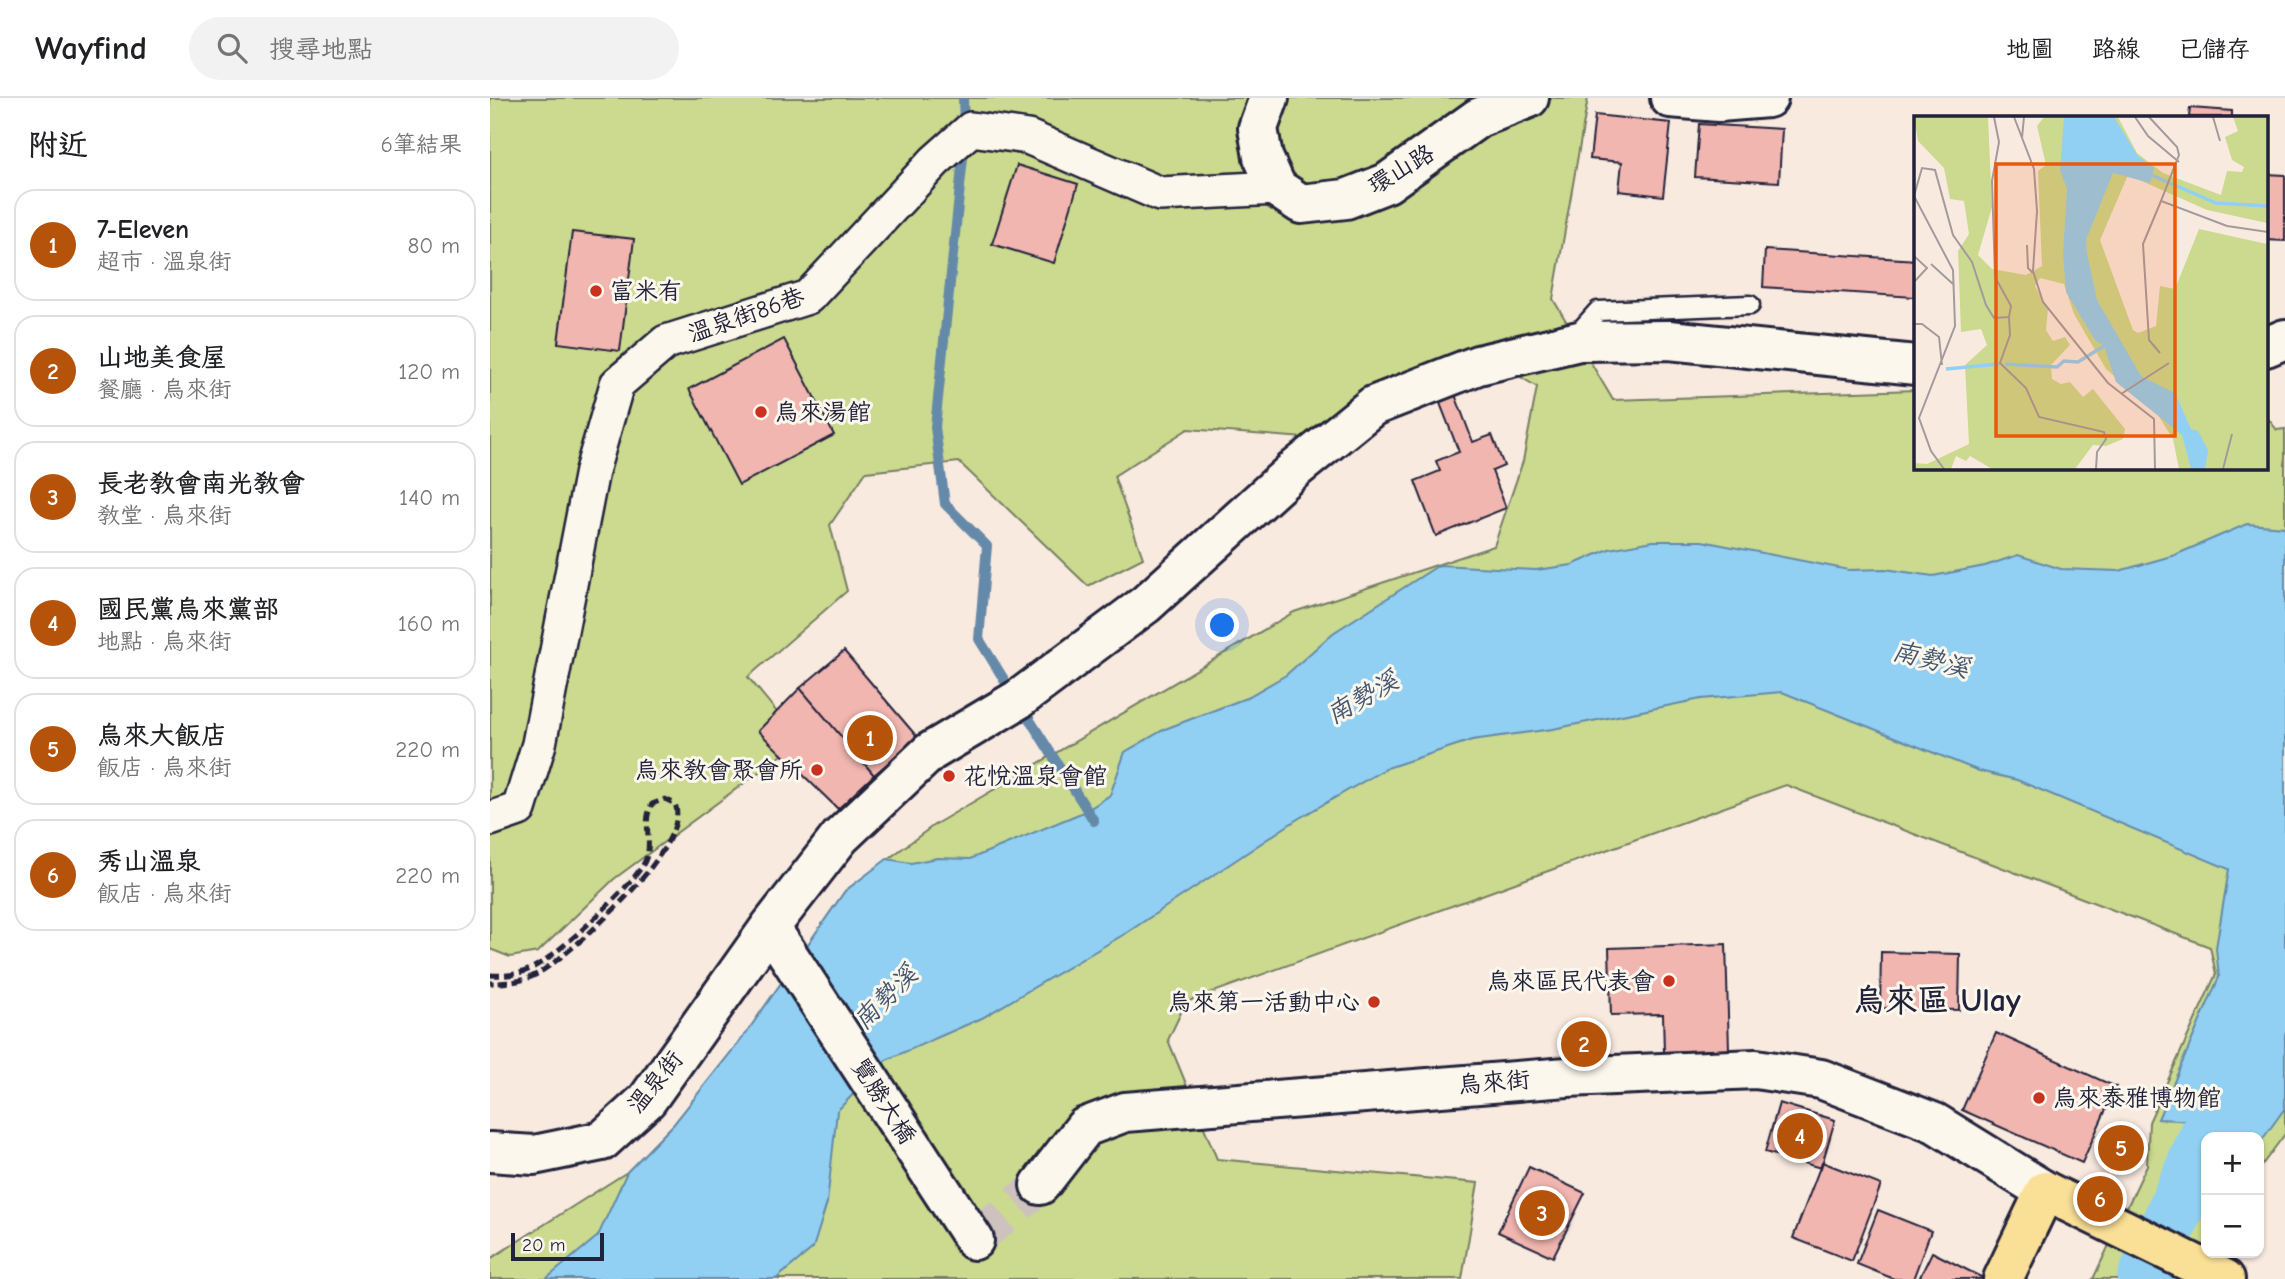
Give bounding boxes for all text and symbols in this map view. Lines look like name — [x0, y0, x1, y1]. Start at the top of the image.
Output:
search box — [189, 17, 679, 80]
text: Wayfind — [35, 29, 147, 67]
icon: search — [213, 29, 251, 67]
text: 搜尋地點 — [269, 35, 373, 65]
text: 地圖 — [2006, 35, 2054, 63]
text: 路線 — [2092, 35, 2140, 63]
text: 已儲存 — [2178, 35, 2250, 63]
inset map — [1914, 116, 2268, 469]
text: 附近 — [28, 128, 88, 163]
text: 6筆結果 — [381, 131, 462, 158]
street label: 環山路 — [1363, 138, 1439, 200]
text: 7-Eleven — [97, 215, 189, 245]
text: 1 — [48, 232, 58, 259]
text: 80 m — [407, 232, 460, 259]
text: 超市 · 溫泉街 — [97, 248, 231, 275]
place label: 富米有 — [610, 277, 682, 305]
street label: 溫泉街86巷 — [684, 282, 808, 348]
marker: 富米有 — [588, 283, 604, 299]
text: 山地美食屋 — [97, 343, 227, 373]
text: 2 — [47, 358, 59, 385]
text: 120 m — [398, 358, 460, 385]
text: 餐廳 · 烏來街 — [97, 376, 231, 403]
place label: 烏來湯館 — [775, 398, 871, 426]
marker: 烏來湯館 — [753, 404, 769, 420]
text: 長老教會南光教會 — [97, 469, 305, 499]
text: 3 — [47, 484, 59, 511]
text: 140 m — [399, 484, 460, 511]
text: 教堂 · 烏來街 — [97, 502, 231, 529]
text: 國民黨烏來黨部 — [97, 595, 279, 625]
your location — [1205, 608, 1239, 642]
text: 4 — [48, 610, 58, 637]
text: 160 m — [398, 610, 460, 637]
text: 地點 · 烏來街 — [97, 628, 231, 655]
water label: 南勢溪 — [1889, 636, 1974, 684]
water label: 南勢溪 — [1321, 664, 1406, 730]
pin: 1 — [847, 712, 893, 764]
text: 烏來大飯店 — [97, 721, 227, 751]
text: 5 — [47, 736, 59, 763]
text: 220 m — [395, 736, 460, 763]
text: 飯店 · 烏來街 — [97, 754, 231, 781]
place label: 烏來教會聚會所 — [635, 756, 803, 784]
marker: 烏來教會聚會所 — [809, 762, 825, 778]
place label: 花悅溫泉會館 — [963, 762, 1107, 790]
marker: 花悅溫泉會館 — [941, 768, 957, 784]
text: 秀山溫泉 — [97, 847, 201, 877]
text: 6 — [47, 862, 59, 889]
text: 220 m — [395, 862, 460, 889]
text: 飯店 · 烏來街 — [97, 880, 231, 907]
water label: 南勢溪 — [848, 958, 925, 1036]
place label: 烏來區民代表會 — [1487, 967, 1655, 995]
marker: 烏來區民代表會 — [1661, 973, 1677, 989]
district label: 烏來區 Ulay — [1853, 982, 2021, 1019]
place label: 烏來第一活動中心 — [1168, 988, 1360, 1016]
marker: 烏來第一活動中心 — [1366, 994, 1382, 1010]
pin: 2 — [1561, 1018, 1607, 1070]
street label: 溫泉街 — [621, 1045, 689, 1119]
street label: 覽勝大橋 — [846, 1053, 922, 1149]
street label: 烏來街 — [1457, 1065, 1531, 1099]
place label: 烏來泰雅博物館 — [2053, 1084, 2221, 1112]
marker: 烏來泰雅博物館 — [2031, 1090, 2047, 1106]
pin: 4 — [1777, 1110, 1823, 1162]
pin: 5 — [2098, 1122, 2144, 1174]
map controls — [2201, 1132, 2264, 1258]
button: + — [2201, 1132, 2264, 1195]
pin: 6 — [2077, 1173, 2123, 1225]
pin: 3 — [1519, 1187, 1565, 1239]
button: − — [2201, 1195, 2264, 1258]
scale bar — [511, 1230, 604, 1262]
text: 20 m — [522, 1234, 566, 1256]

